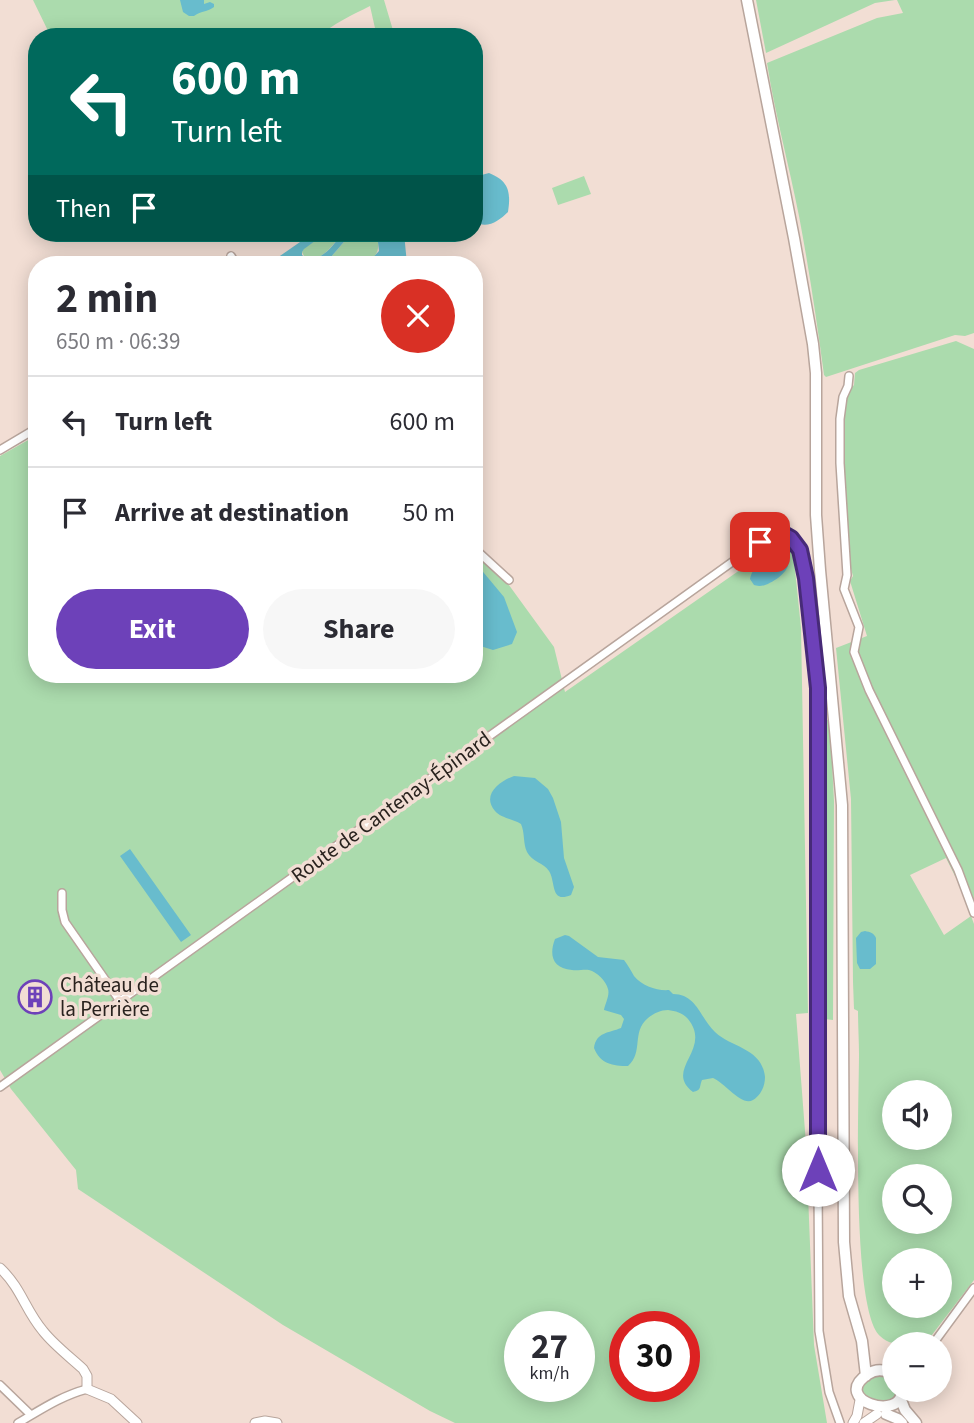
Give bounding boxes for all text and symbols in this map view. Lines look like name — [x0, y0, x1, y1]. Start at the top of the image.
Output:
text: 600 m — [171, 44, 300, 114]
icon: left — [56, 56, 147, 147]
text: Turn left — [171, 109, 282, 155]
icon: arrive — [125, 189, 163, 227]
text: Then — [56, 190, 111, 227]
text: 2 min — [56, 269, 158, 329]
button: close — [381, 279, 455, 353]
text: 650 m · 06:39 — [56, 325, 180, 358]
icon: left — [56, 403, 94, 441]
text: Turn left — [115, 403, 212, 440]
text: 600 m — [389, 403, 455, 440]
icon: arrive — [56, 494, 94, 532]
text: Arrive at destination — [115, 494, 349, 531]
text: 50 m — [402, 494, 455, 531]
pin — [730, 512, 790, 572]
icon: arrive — [741, 523, 779, 561]
button: Exit — [56, 589, 249, 669]
button: Share — [263, 589, 455, 669]
street label: Route de Cantenay-Épinard — [285, 724, 497, 890]
place label: Château de la Perrière — [60, 970, 159, 1024]
building icon: Château de la Perrière — [16, 978, 54, 1016]
map controls — [882, 1080, 952, 1402]
button: sound — [882, 1080, 952, 1150]
position arrow — [781, 1133, 855, 1207]
button: search — [882, 1164, 952, 1234]
button: + — [882, 1248, 952, 1318]
speed limit sign: 30 — [609, 1311, 700, 1402]
text: 27 — [531, 1322, 568, 1372]
button: − — [882, 1332, 952, 1402]
text: km/h — [530, 1361, 569, 1386]

